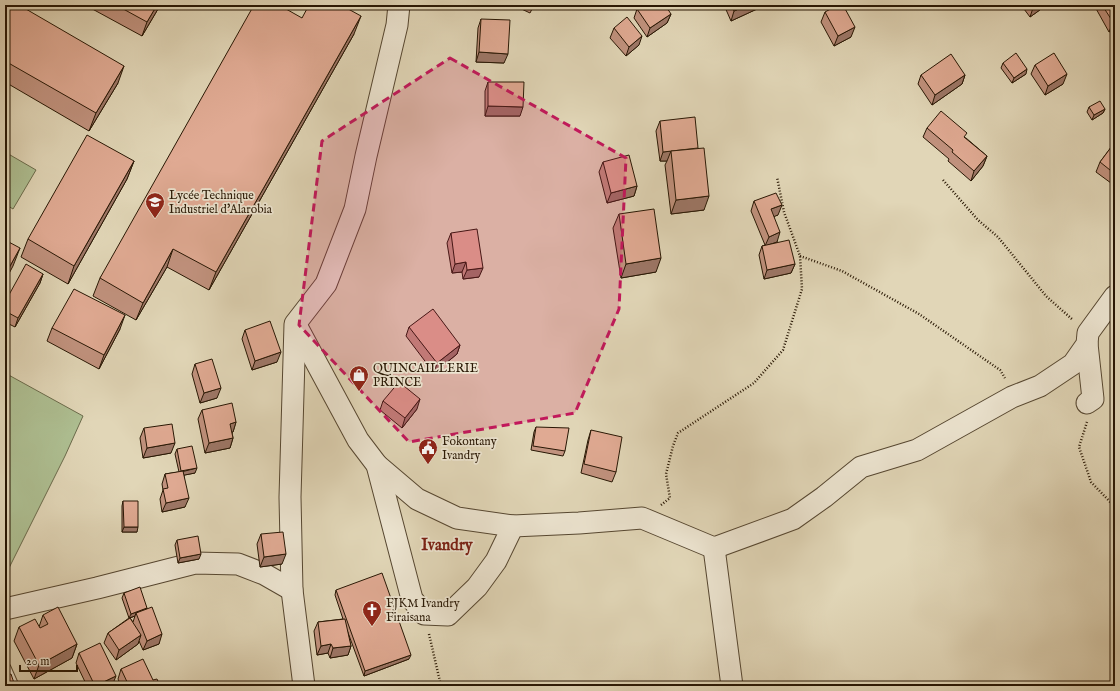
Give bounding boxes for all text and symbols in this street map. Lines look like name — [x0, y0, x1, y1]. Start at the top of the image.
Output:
place label: Lycée Technique Industriel d'Alarobia — [169, 188, 273, 217]
school or university icon: Lycée Technique Industriel d'Alarobia — [144, 191, 166, 219]
place label: QUINCAILLERIE PRINCE — [373, 361, 478, 390]
shop icon: QUINCAILLERIE PRINCE — [348, 364, 370, 392]
place label: Fokontany Ivandry — [442, 434, 497, 463]
public building icon: Fokontany Ivandry — [417, 437, 439, 465]
district label: Ivandry — [421, 536, 474, 556]
place label: FJKM Ivandry Firaisana — [386, 596, 460, 625]
church icon: FJKM Ivandry Firaisana — [361, 599, 383, 627]
scale bar — [20, 647, 77, 673]
text: 20 m — [26, 654, 49, 669]

